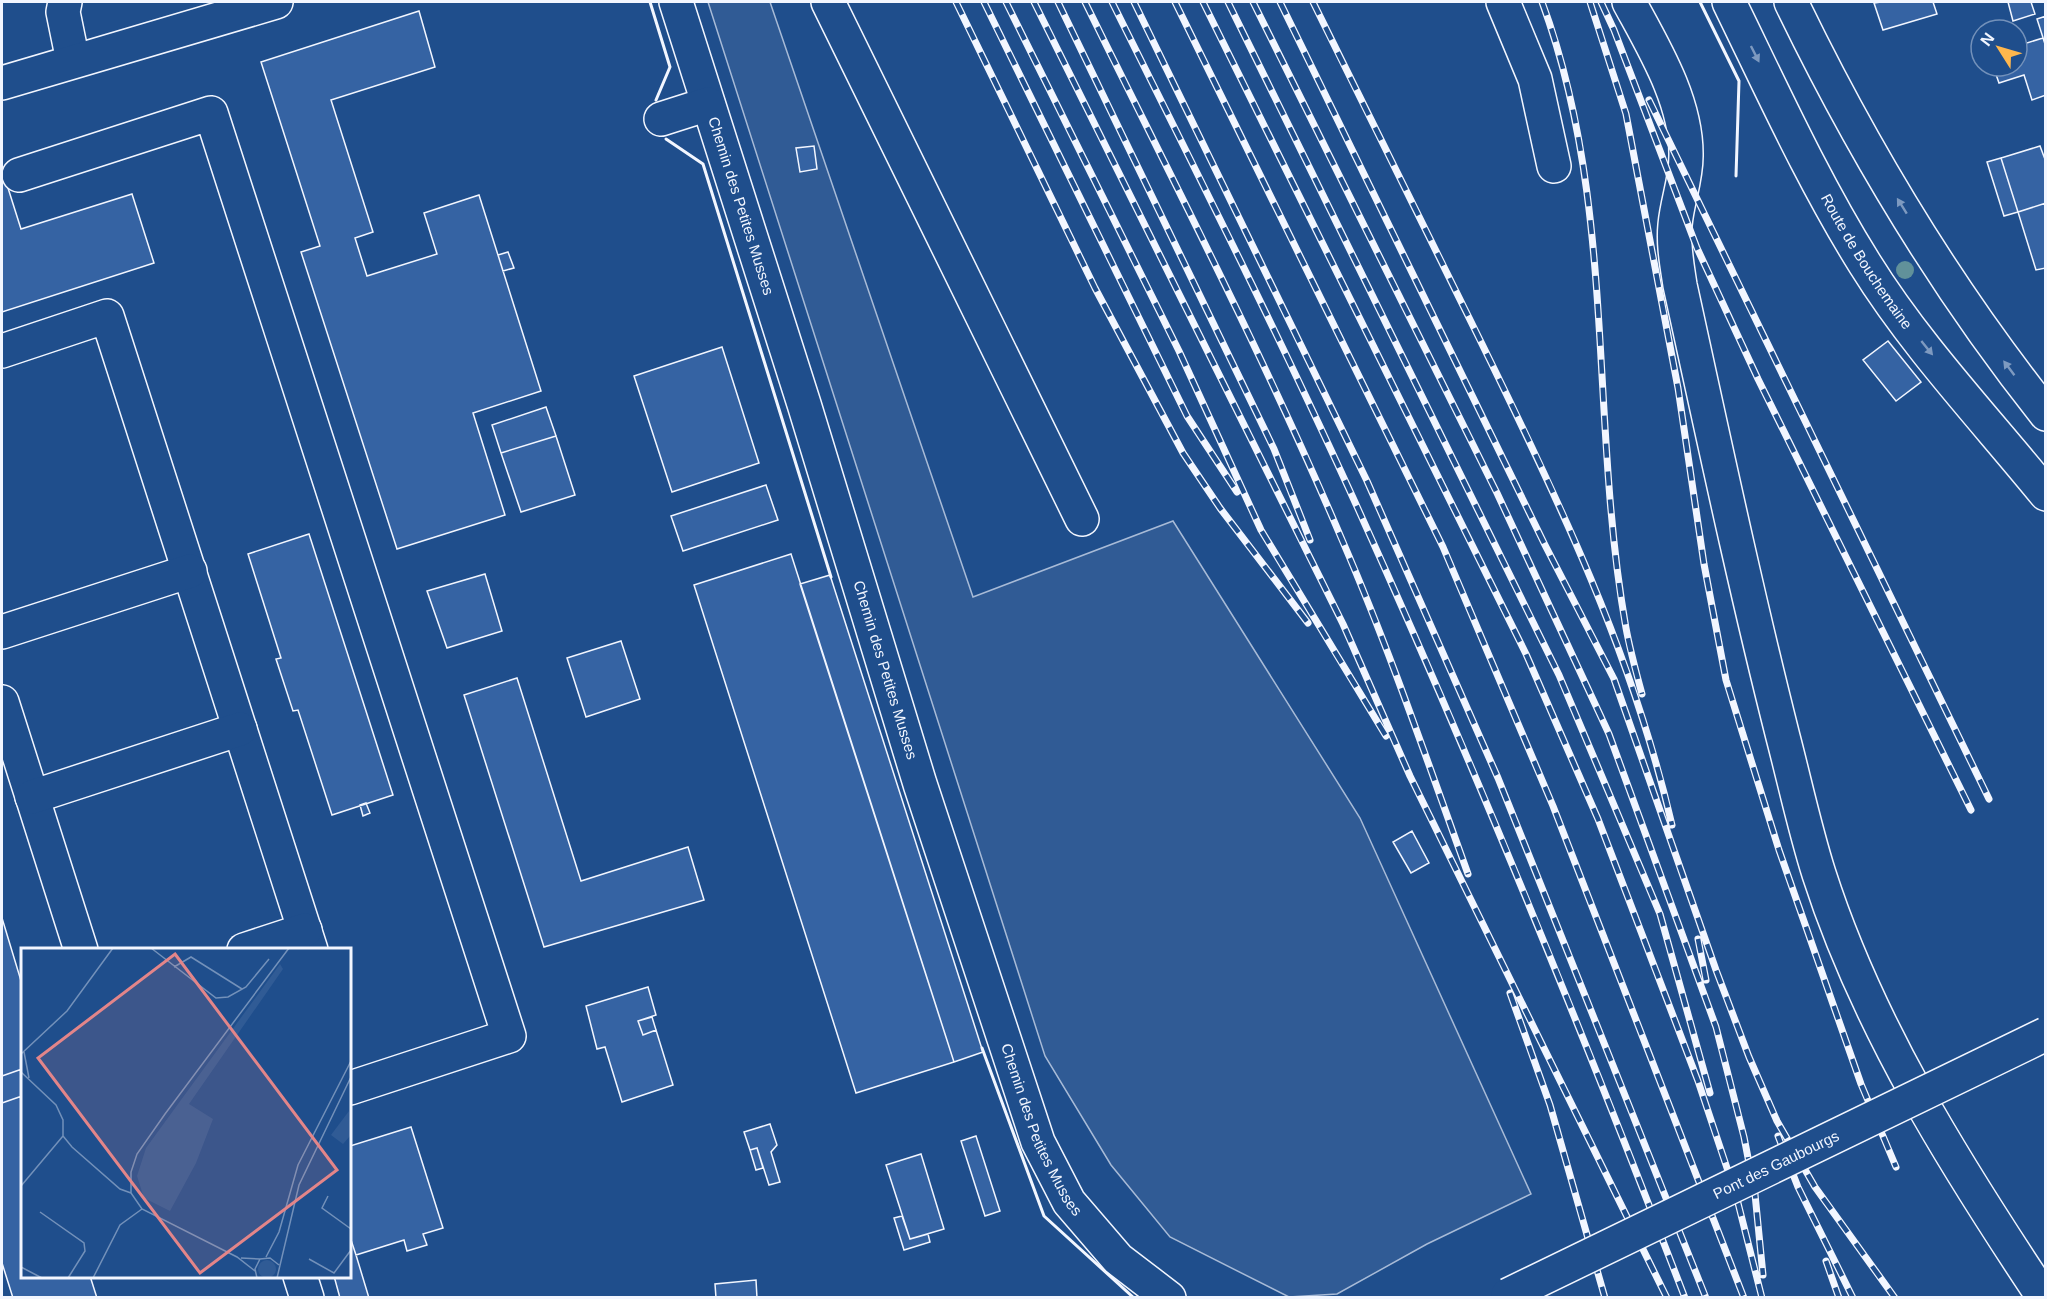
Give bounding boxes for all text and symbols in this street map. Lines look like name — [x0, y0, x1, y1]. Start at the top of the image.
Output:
north arrow — [1969, 18, 2029, 78]
text: N — [1977, 30, 1998, 49]
one-way arrow — [1750, 45, 1760, 62]
street label: Chemin des Petites Musses — [705, 115, 778, 297]
street label: Route de Bouchemaine — [1818, 191, 1916, 332]
one-way arrow — [1896, 198, 1907, 214]
one-way arrow — [1921, 340, 1934, 356]
one-way arrow — [2004, 361, 2016, 376]
street label: Chemin des Petites Musses — [850, 578, 921, 761]
inset map — [21, 948, 351, 1278]
street label: Chemin des Petites Musses — [998, 1041, 1086, 1219]
street label: Pont des Gaubourgs — [1710, 1127, 1842, 1202]

